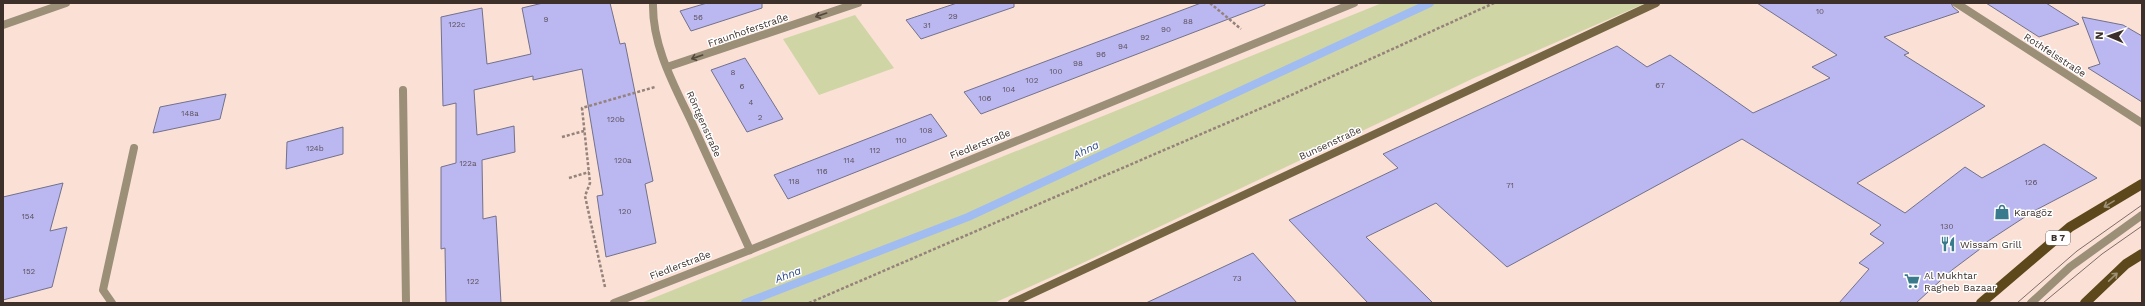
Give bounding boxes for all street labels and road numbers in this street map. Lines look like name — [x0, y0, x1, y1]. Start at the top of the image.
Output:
street label: Fraunhoferstraße — [706, 11, 790, 49]
street label: Rothfelsstraße — [2022, 31, 2088, 79]
street label: Röntgenstraße — [685, 89, 724, 159]
street label: Bunsenstraße — [1297, 124, 1363, 162]
street label: Fiedlerstraße — [948, 127, 1012, 161]
road number: B 7 — [2046, 231, 2070, 245]
street label: Fiedlerstraße — [648, 248, 712, 282]

